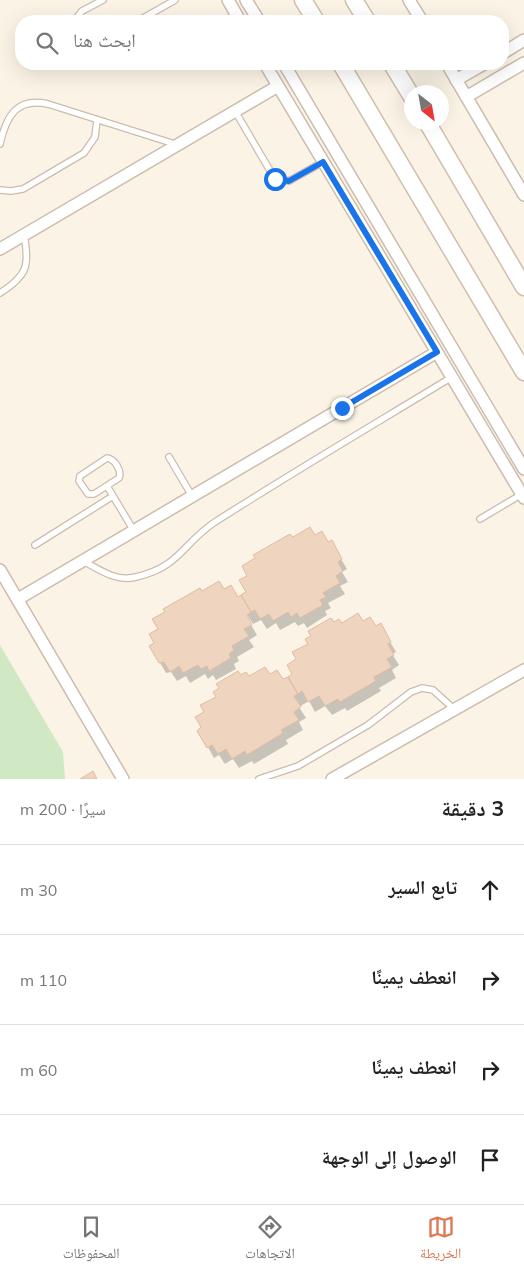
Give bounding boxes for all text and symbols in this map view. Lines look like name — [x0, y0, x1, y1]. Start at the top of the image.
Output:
search box — [15, 15, 509, 70]
text: ابحث هنا — [73, 28, 136, 52]
icon: search — [33, 29, 61, 57]
north arrow — [404, 85, 449, 130]
route start — [264, 168, 287, 191]
route end — [331, 397, 354, 420]
text: 3 دقيقة — [442, 795, 504, 821]
text: سيرًا · 200 m — [20, 799, 106, 819]
text: تابع السير — [388, 875, 457, 899]
icon: ahead — [476, 876, 504, 904]
text: 30 m — [20, 880, 57, 900]
text: انعطف يمينًا — [371, 965, 457, 989]
icon: right — [476, 966, 504, 994]
text: 110 m — [20, 970, 67, 990]
text: انعطف يمينًا — [371, 1055, 457, 1079]
icon: right — [476, 1056, 504, 1084]
text: 60 m — [20, 1060, 57, 1080]
text: الوصول إلى الوجهة — [322, 1145, 457, 1169]
icon: arrive — [476, 1146, 504, 1174]
tab: المحفوظات — [63, 1213, 120, 1267]
tab: الاتجاهات — [245, 1213, 295, 1267]
tab: الخريطة — [420, 1213, 461, 1267]

